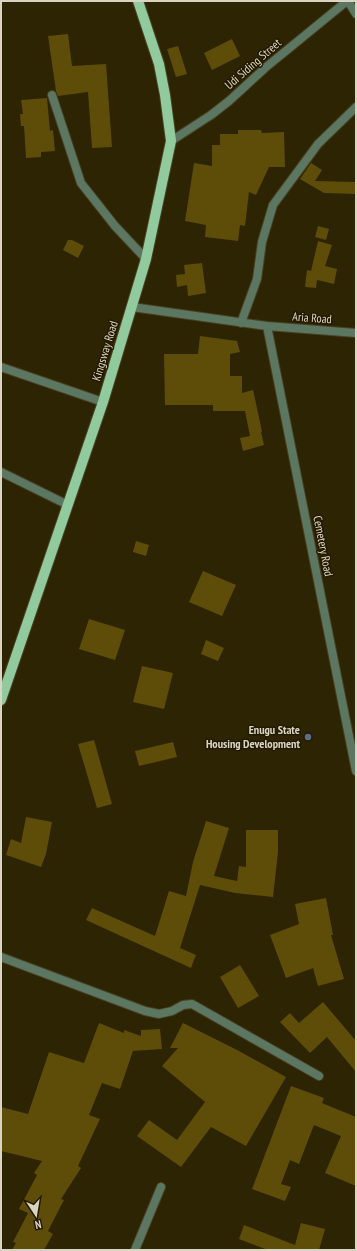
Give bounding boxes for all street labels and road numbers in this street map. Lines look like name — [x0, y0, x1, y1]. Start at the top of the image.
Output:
street label: Udi Siding Street — [221, 35, 285, 92]
street label: Aria Road — [292, 309, 332, 326]
street label: Kingsway Road — [88, 319, 121, 383]
street label: Cemetery Road — [310, 514, 337, 578]

